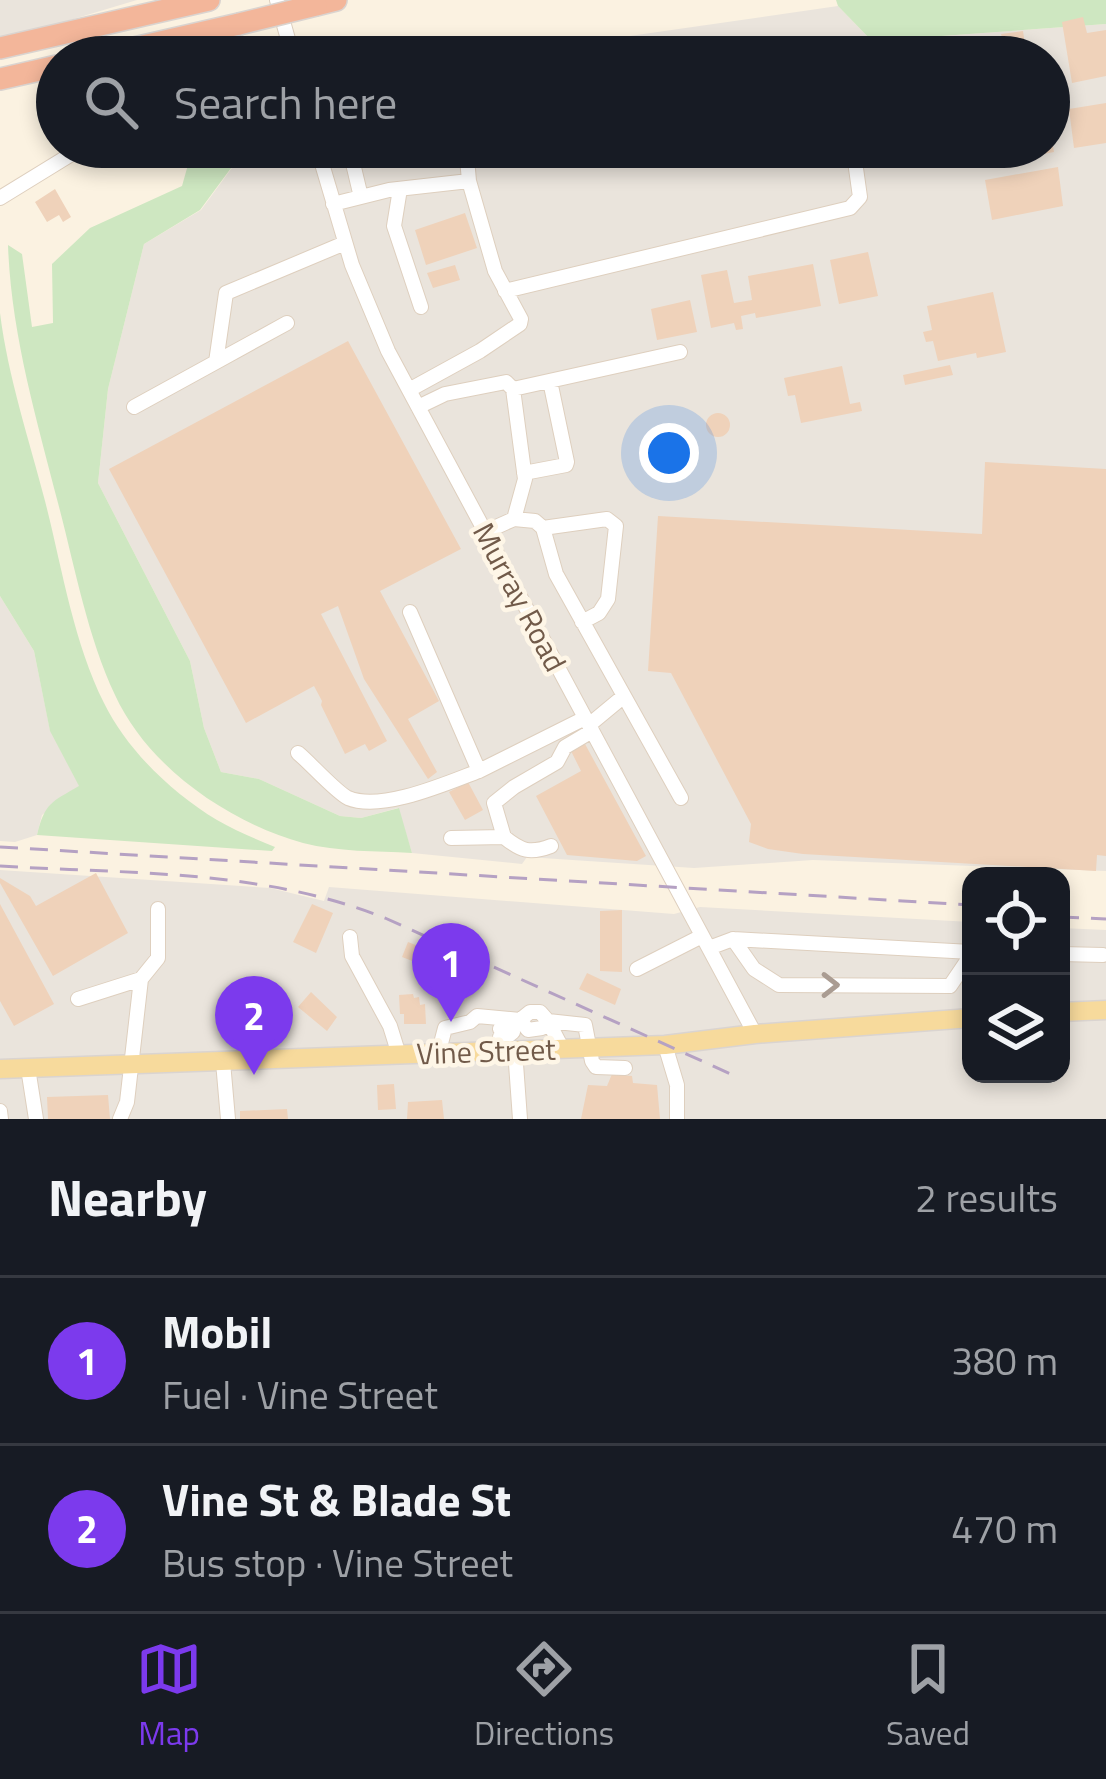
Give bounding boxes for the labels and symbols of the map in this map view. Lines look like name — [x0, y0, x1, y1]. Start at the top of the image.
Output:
your location — [639, 423, 699, 483]
street label: Murray Road — [461, 514, 579, 680]
pin: 1 — [412, 923, 490, 1022]
one-way arrow — [821, 972, 840, 998]
pin: 2 — [215, 976, 293, 1075]
street label: Vine Street — [416, 1026, 557, 1076]

